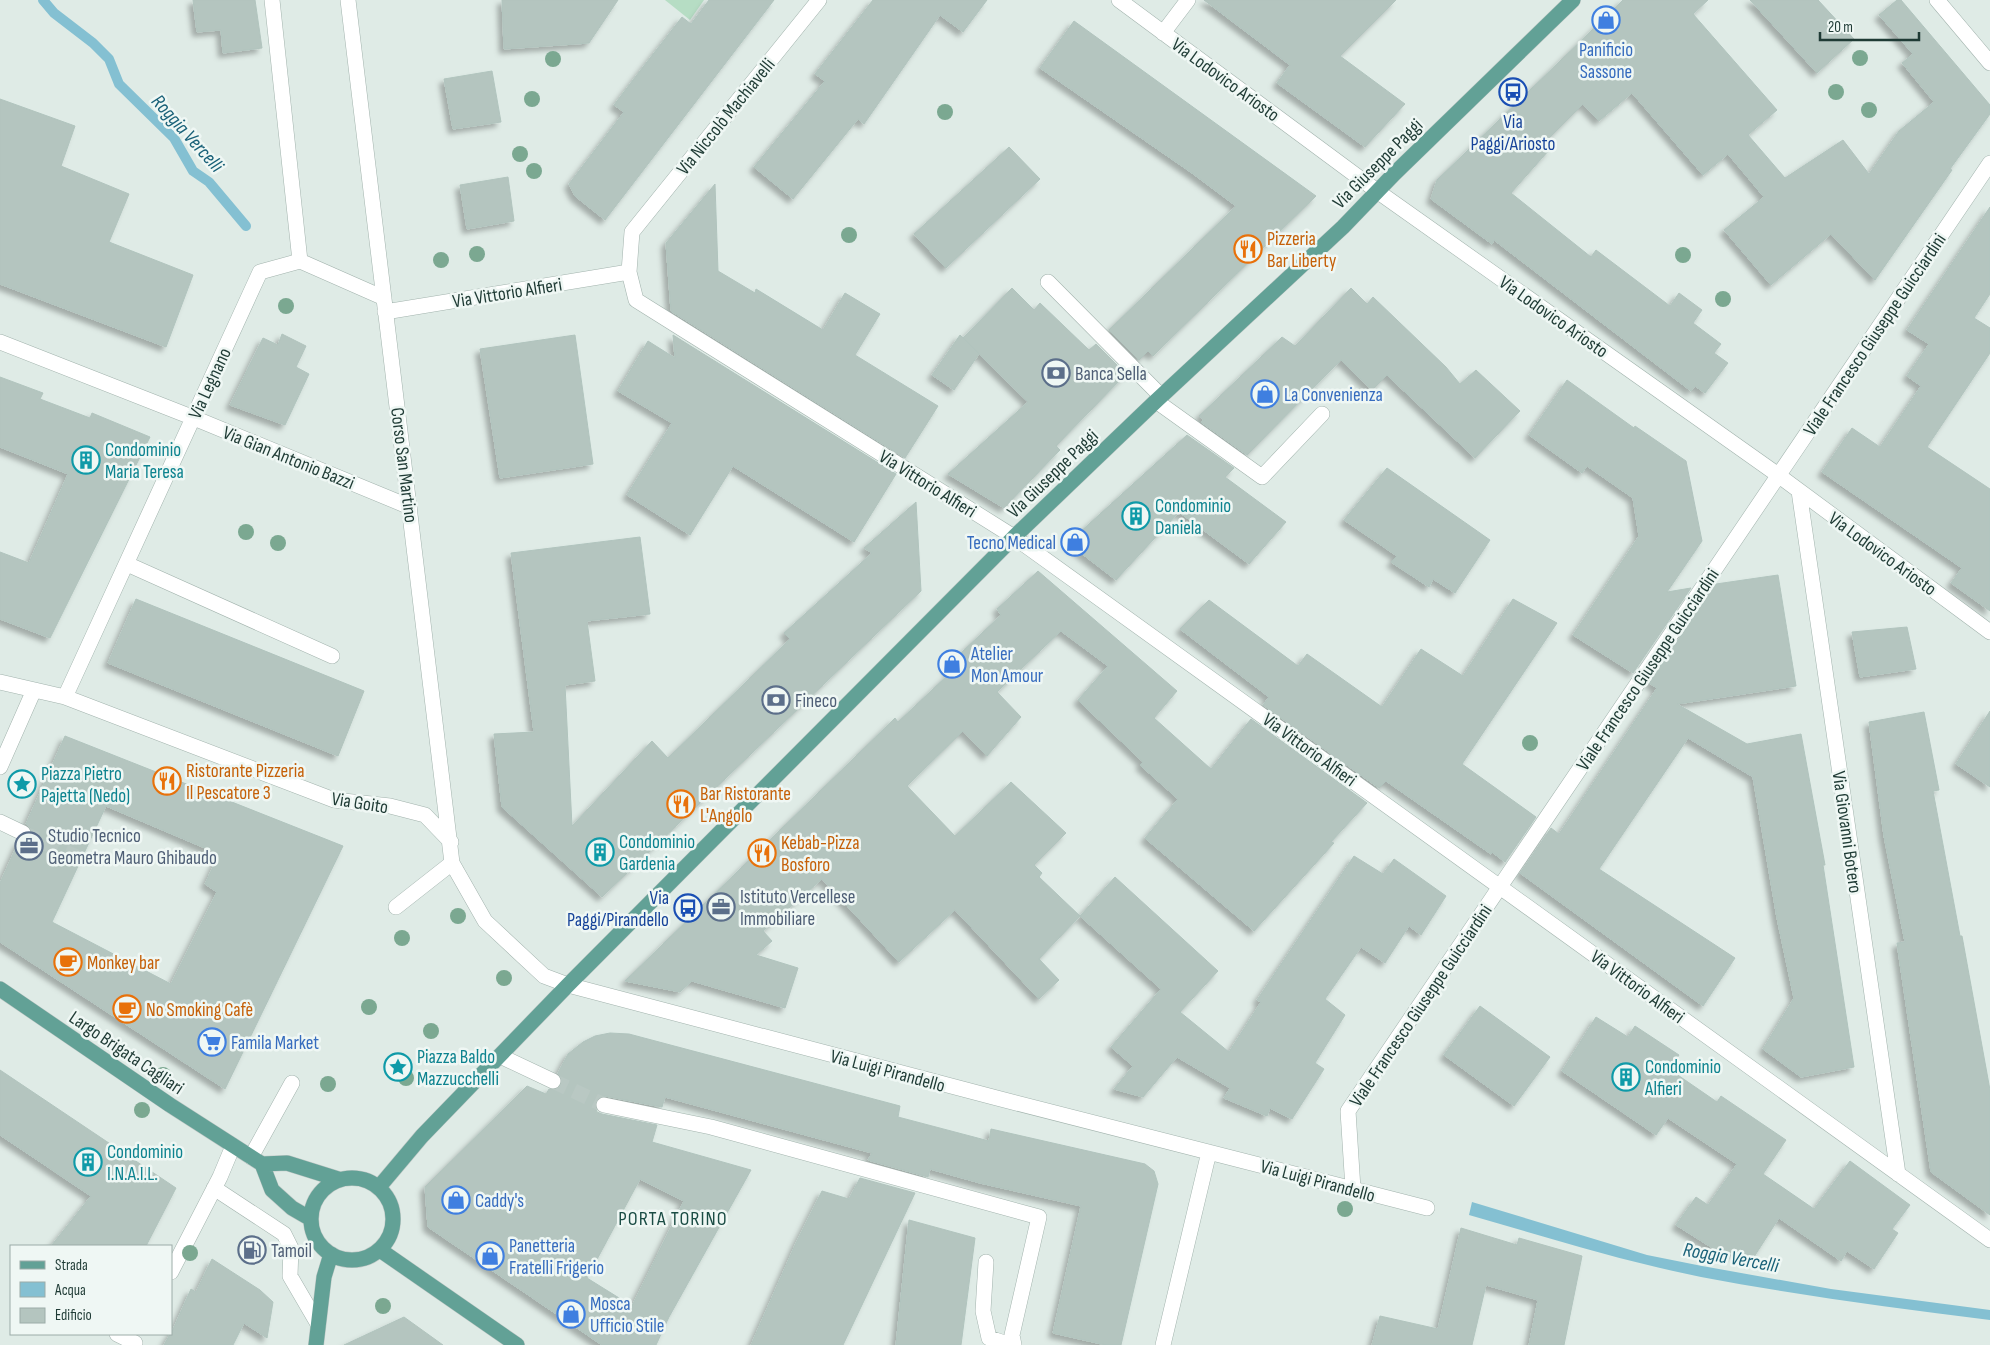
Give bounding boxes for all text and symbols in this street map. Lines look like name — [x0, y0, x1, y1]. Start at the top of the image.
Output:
shop icon: Panificio Sassone — [1591, 5, 1621, 35]
scale bar — [1820, 10, 1919, 42]
text: 20 m — [1828, 18, 1853, 37]
street label: Via Lodovico Ariosto — [1167, 33, 1284, 127]
place label: Panificio Sassone — [1579, 39, 1633, 84]
street label: Via Niccolò Machiavelli — [672, 54, 780, 180]
bus stop icon: Via Paggi/Ariosto — [1498, 77, 1528, 107]
water label: Roggia Vercelli — [146, 90, 229, 179]
place label: Via Paggi/Ariosto — [1471, 111, 1555, 156]
street label: Via Giuseppe Paggi — [1328, 114, 1428, 214]
place label: Pizzeria Bar Liberty — [1267, 228, 1337, 273]
street label: Viale Francesco Giuseppe Guicciardini — [1799, 229, 1952, 440]
restaurant icon: Pizzeria Bar Liberty — [1233, 234, 1263, 264]
street label: Via Lodovico Ariosto — [1494, 271, 1612, 363]
street label: Via Vittorio Alfieri — [451, 273, 564, 313]
street label: Via Legnano — [184, 344, 237, 423]
bank icon: Banca Sella — [1041, 358, 1071, 388]
place label: Banca Sella — [1075, 363, 1147, 386]
shop icon: La Convenienza — [1250, 379, 1280, 409]
place label: La Convenienza — [1284, 384, 1383, 407]
street label: Corso San Martino — [385, 406, 422, 524]
street label: Via Gian Antonio Bazzi — [219, 422, 358, 495]
street label: Via Giuseppe Paggi — [1003, 425, 1103, 523]
place label: Condominio Maria Teresa — [105, 439, 184, 484]
building icon: Condominio Maria Teresa — [71, 445, 101, 475]
street label: Via Vittorio Alfieri — [874, 445, 980, 523]
place label: Condominio Daniela — [1155, 495, 1231, 540]
building icon: Condominio Daniela — [1121, 501, 1151, 531]
street label: Via Lodovico Ariosto — [1824, 507, 1941, 601]
shop icon: Tecno Medical — [1060, 527, 1090, 557]
place label: Tecno Medical — [967, 532, 1056, 555]
street label: Viale Francesco Giuseppe Guicciardini — [1572, 564, 1725, 775]
place label: Atelier Mon Amour — [970, 643, 1044, 688]
shop icon: Atelier Mon Amour — [937, 649, 967, 679]
bank icon: Fineco — [761, 685, 791, 715]
place label: Fineco — [795, 690, 837, 713]
street label: Via Vittorio Alfieri — [1258, 708, 1361, 792]
place label: Ristorante Pizzeria Il Pescatore 3 — [186, 760, 305, 805]
place label: Piazza Pietro Pajetta (Nedo) — [41, 763, 130, 808]
restaurant icon: Ristorante Pizzeria Il Pescatore 3 — [152, 766, 182, 796]
place icon: Piazza Pietro Pajetta (Nedo) — [7, 769, 37, 799]
street label: Via Giovanni Botero — [1827, 770, 1866, 895]
place label: Bar Ristorante L'Angolo — [700, 783, 791, 828]
street label: Via Goito — [330, 788, 390, 819]
restaurant icon: Bar Ristorante L'Angolo — [666, 789, 696, 819]
place label: Studio Tecnico Geometra Mauro Ghibaudo — [48, 825, 217, 870]
office icon: Studio Tecnico Geometra Mauro Ghibaudo — [14, 831, 44, 861]
place label: Condominio Gardenia — [619, 831, 695, 876]
place label: Kebab-Pizza Bosforo — [781, 832, 859, 877]
building icon: Condominio Gardenia — [585, 837, 615, 867]
restaurant icon: Kebab-Pizza Bosforo — [747, 838, 777, 868]
place label: Istituto Vercellese Immobiliare — [740, 886, 855, 931]
place label: Via Paggi/Pirandello — [567, 887, 669, 932]
office icon: Istituto Vercellese Immobiliare — [706, 892, 736, 922]
bus stop icon: Via Paggi/Pirandello — [673, 893, 703, 923]
street label: Viale Francesco Giuseppe Guicciardini — [1345, 900, 1498, 1111]
street label: Via Vittorio Alfieri — [1586, 945, 1689, 1029]
cafe icon: Monkey bar — [53, 947, 83, 977]
place label: Monkey bar — [87, 952, 160, 975]
cafe icon: No Smoking Cafè — [112, 994, 142, 1024]
place label: No Smoking Cafè — [146, 999, 253, 1022]
street label: Largo Brigata Cagliari — [64, 1006, 188, 1100]
supermarket icon: Famila Market — [197, 1027, 227, 1057]
place label: Famila Market — [231, 1032, 319, 1055]
street label: Via Luigi Pirandello — [828, 1045, 947, 1098]
place label: Piazza Baldo Mazzucchelli — [417, 1046, 499, 1091]
place icon: Piazza Baldo Mazzucchelli — [383, 1052, 413, 1082]
place label: Condominio Alfieri — [1644, 1056, 1721, 1101]
building icon: Condominio Alfieri — [1611, 1062, 1641, 1092]
place label: Condominio I.N.A.I.L. — [107, 1141, 183, 1186]
building icon: Condominio I.N.A.I.L. — [73, 1147, 103, 1177]
street label: Via Luigi Pirandello — [1258, 1155, 1377, 1208]
shop icon: Caddy's — [441, 1185, 471, 1215]
place label: Caddy's — [475, 1190, 524, 1213]
district label: PORTA TORINO — [618, 1207, 728, 1231]
fuel station icon: Tamoil — [237, 1235, 267, 1265]
place label: Panetteria Fratelli Frigerio — [509, 1235, 604, 1280]
water label: Roggia Vercelli — [1681, 1238, 1782, 1278]
place label: Tamoil — [271, 1240, 312, 1263]
shop icon: Panetteria Fratelli Frigerio — [475, 1241, 505, 1271]
legend — [10, 1245, 172, 1335]
text: Strada — [55, 1256, 88, 1275]
text: Acqua — [54, 1281, 86, 1300]
place label: Mosca Ufficio Stile — [590, 1293, 665, 1338]
shop icon: Mosca Ufficio Stile — [556, 1299, 586, 1329]
text: Edificio — [55, 1306, 92, 1325]

